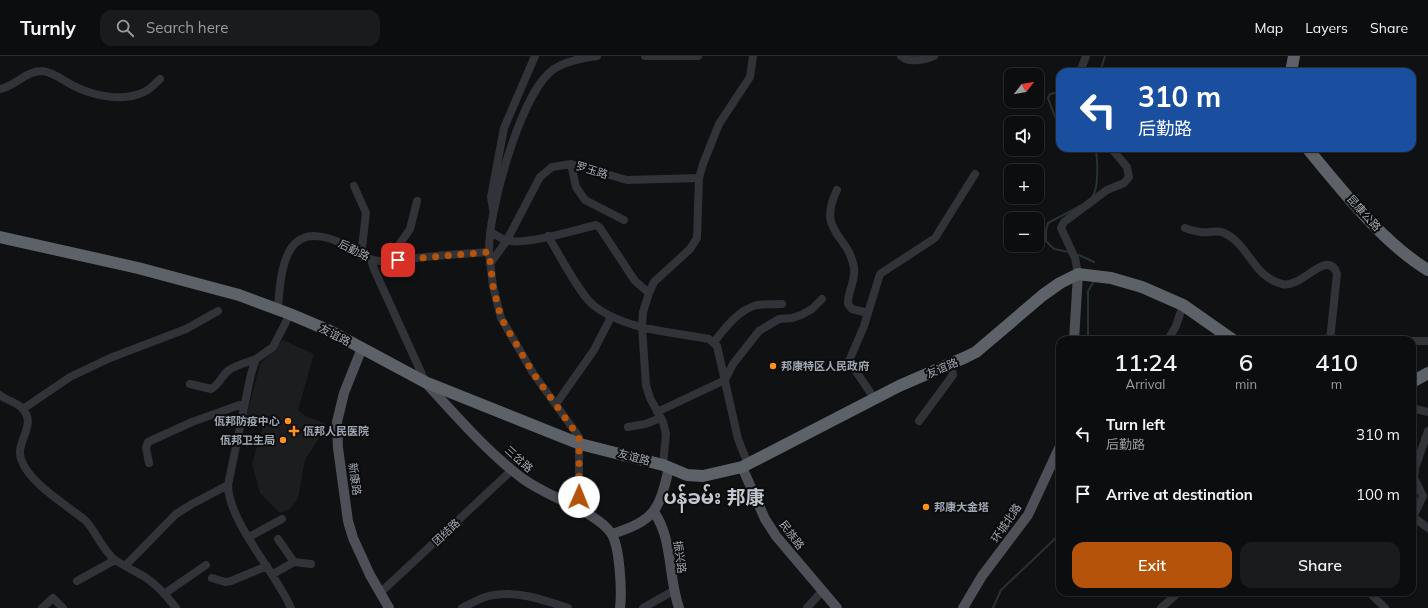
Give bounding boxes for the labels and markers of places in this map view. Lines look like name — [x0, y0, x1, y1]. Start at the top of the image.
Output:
pin — [381, 243, 415, 277]
place label: 邦康特区人民政府 — [781, 359, 869, 373]
marker: 邦康特区人民政府 — [768, 361, 778, 371]
place label: 佤邦防疫中心 — [214, 414, 280, 428]
marker: 佤邦防疫中心 — [283, 416, 293, 426]
place label: 佤邦人民医院 — [303, 424, 369, 438]
marker: 佤邦人民医院 — [288, 425, 300, 437]
place label: 佤邦卫生局 — [220, 433, 275, 447]
marker: 佤邦卫生局 — [278, 435, 288, 445]
place label: 邦康大金塔 — [934, 500, 989, 514]
marker: 邦康大金塔 — [921, 502, 931, 512]

